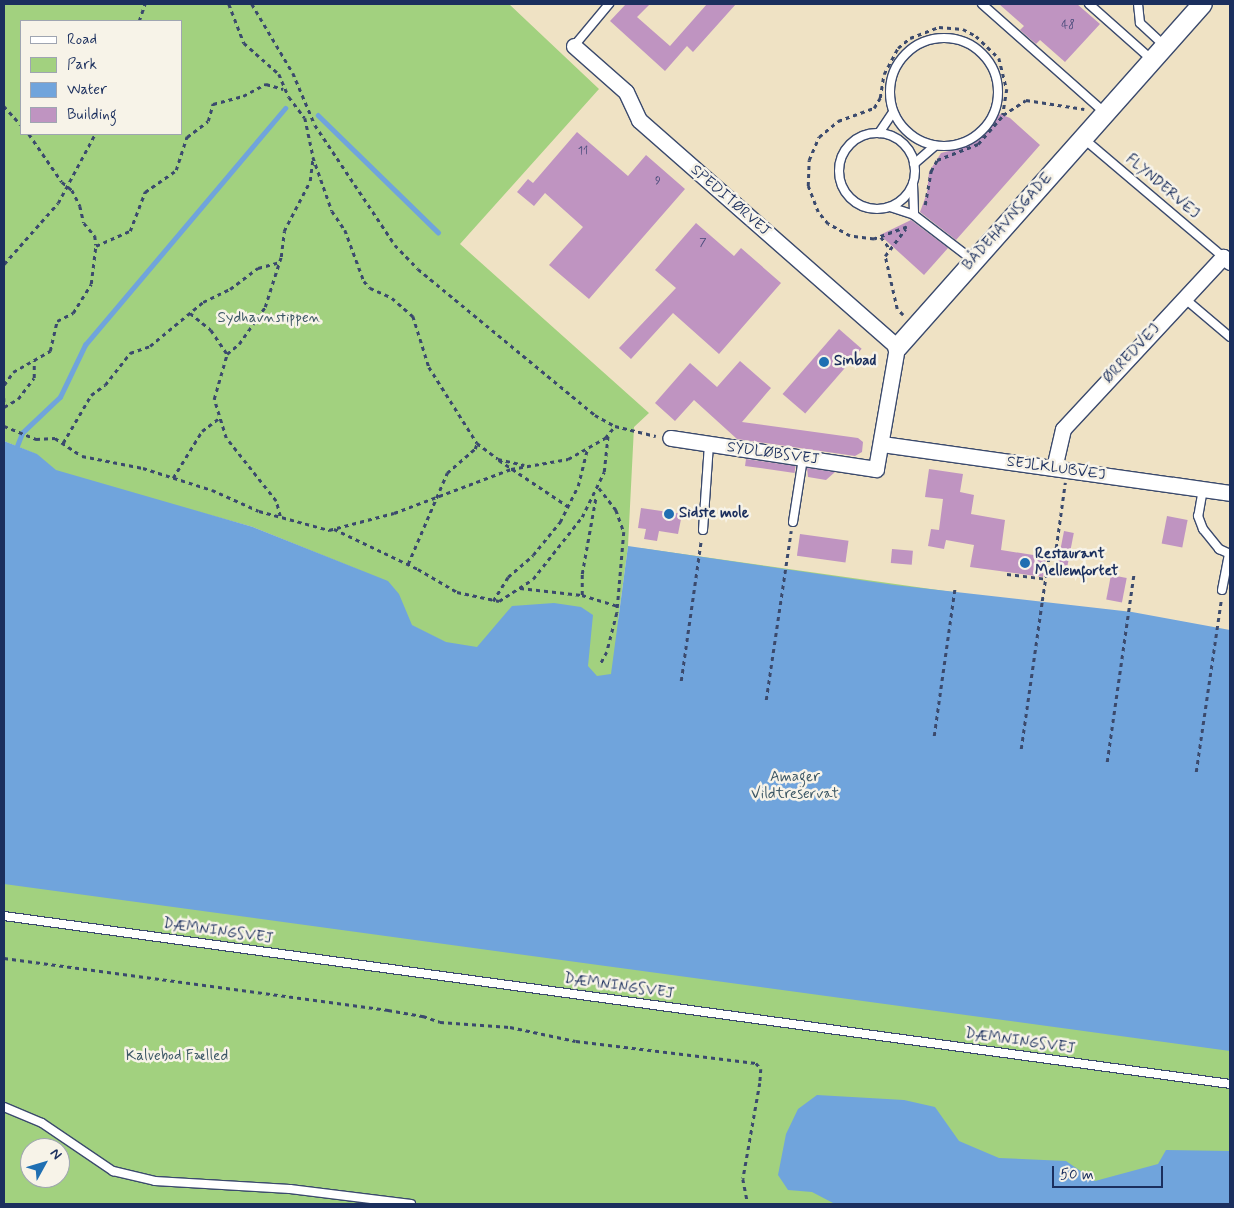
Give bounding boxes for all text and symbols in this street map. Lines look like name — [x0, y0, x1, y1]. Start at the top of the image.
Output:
house number: 48 — [1061, 19, 1075, 33]
legend — [20, 20, 182, 135]
text: Road — [67, 30, 97, 50]
text: Park — [67, 55, 97, 75]
text: Water — [67, 80, 107, 100]
text: Building — [67, 105, 117, 125]
house number: 11 — [578, 145, 588, 159]
street label: FLYNDERVEJ — [1121, 151, 1203, 223]
street label: SPEDITØRVEJ — [686, 162, 774, 240]
street label: BÅDEHAVNSGADE — [959, 169, 1057, 275]
house number: 9 — [655, 175, 661, 189]
house number: 7 — [699, 237, 707, 251]
park label: Sydhavnstippen — [218, 310, 320, 328]
street label: ØRREDVEJ — [1100, 321, 1164, 387]
place label: Sinbad — [834, 353, 876, 371]
marker: Sinbad — [818, 356, 830, 368]
street label: SYDLØBSVEJ — [726, 439, 820, 469]
street label: SEJLKLUBVEJ — [1006, 453, 1106, 485]
place label: Sidste mole — [679, 505, 749, 523]
marker: Sidste mole — [663, 508, 675, 520]
place label: Restaurant Mellemfortet — [1035, 545, 1118, 580]
marker: Restaurant Mellemfortet — [1019, 557, 1031, 569]
park label: Amager Vildtreservat — [751, 768, 839, 803]
street label: DÆMNINGSVEJ — [162, 915, 274, 949]
street label: DÆMNINGSVEJ — [563, 970, 675, 1004]
street label: DÆMNINGSVEJ — [964, 1025, 1076, 1059]
park label: Kalvebod Fælled — [126, 1048, 228, 1066]
north arrow — [20, 1138, 70, 1188]
text: N — [46, 1145, 66, 1163]
scale bar — [1054, 1156, 1165, 1188]
text: 50 m — [1060, 1165, 1094, 1185]

